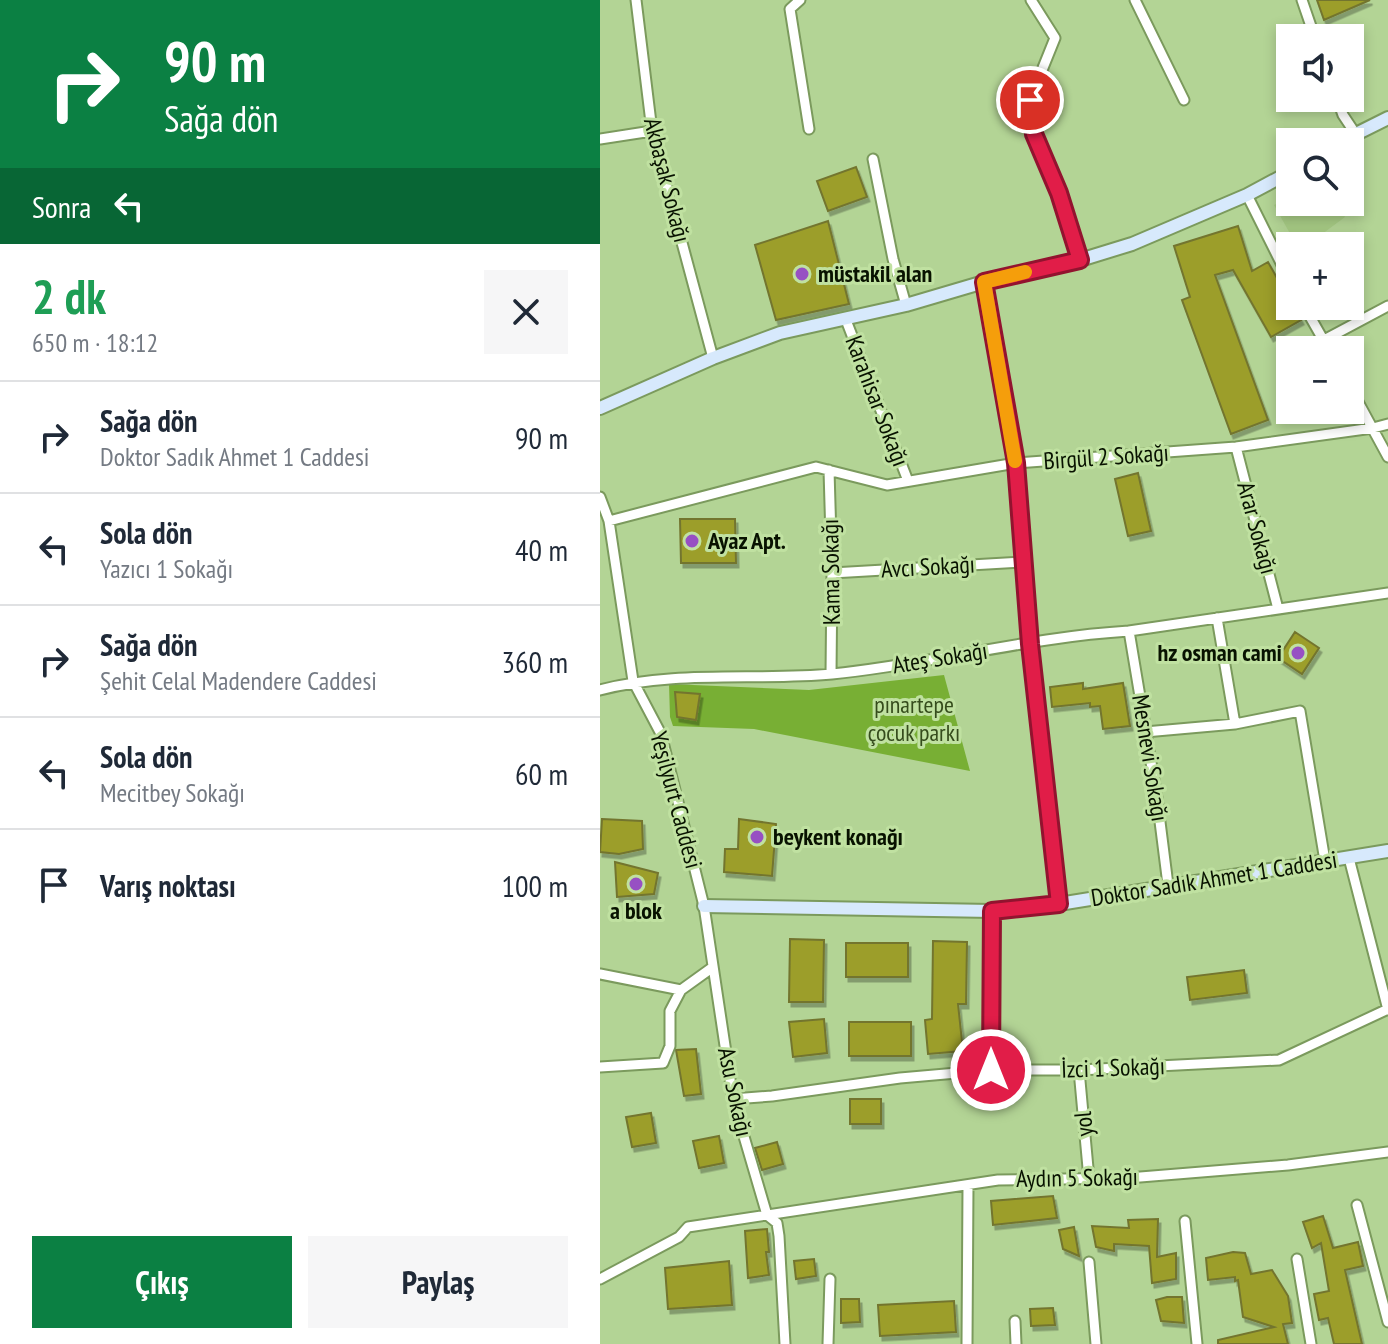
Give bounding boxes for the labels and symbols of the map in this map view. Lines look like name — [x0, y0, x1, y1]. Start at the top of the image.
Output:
pin — [996, 66, 1064, 134]
street label: Akbaşak Sokağı — [637, 114, 698, 245]
place label: müstakil alan — [818, 258, 932, 289]
marker: müstakil alan — [793, 265, 811, 283]
street label: Karahisar Sokağı — [838, 331, 917, 471]
street label: Birgül 2 Sokağı — [1042, 437, 1170, 476]
street label: Arar Sokağı — [1230, 478, 1285, 577]
street label: Kama Sokağı — [814, 519, 847, 625]
place label: Ayaz Apt. — [707, 525, 786, 556]
marker: Ayaz Apt. — [683, 532, 701, 550]
street label: Avcı Sokağı — [880, 549, 976, 584]
street label: Ateş Sokağı — [890, 635, 990, 680]
place label: hz osman cami — [1158, 637, 1282, 668]
marker: hz osman cami — [1289, 644, 1307, 662]
park label: pınartepe çocuk parkı — [868, 689, 960, 748]
street label: Mesnevi Sokağı — [1125, 692, 1176, 824]
street label: Yeşilyurt Caddesi — [643, 728, 710, 872]
place label: beykent konağı — [773, 821, 903, 852]
marker: beykent konağı — [748, 828, 766, 846]
street label: Doktor Sadık Ahmet 1 Caddesi — [1089, 844, 1339, 913]
marker: a blok — [627, 875, 645, 893]
place label: a blok — [610, 895, 662, 926]
position arrow — [949, 1028, 1033, 1112]
street label: Asu Sokağı — [711, 1045, 760, 1139]
street label: İzci 1 Sokağı — [1061, 1050, 1165, 1085]
street label: yol — [1067, 1110, 1100, 1138]
street label: Aydın 5 Sokağı — [1016, 1161, 1138, 1194]

